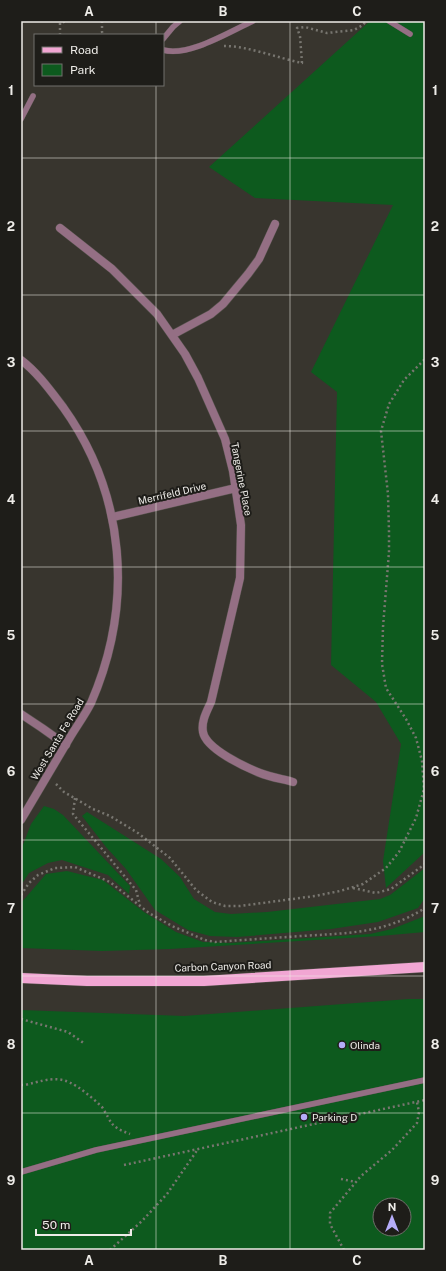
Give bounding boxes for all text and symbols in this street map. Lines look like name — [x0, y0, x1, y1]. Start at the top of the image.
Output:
text: A — [84, 4, 94, 19]
text: B — [219, 4, 228, 19]
text: C — [352, 4, 362, 19]
legend — [34, 34, 164, 86]
text: Road — [70, 43, 98, 57]
text: Park — [70, 63, 96, 77]
text: 1 — [8, 83, 14, 98]
text: 1 — [432, 83, 438, 98]
text: 2 — [7, 219, 15, 234]
text: 2 — [431, 219, 439, 234]
text: 3 — [7, 355, 16, 370]
text: 3 — [431, 355, 440, 370]
street label: Tangerine Place — [229, 441, 255, 517]
street label: Merrifeld Drive — [137, 479, 207, 507]
text: 4 — [7, 492, 16, 507]
text: 4 — [431, 492, 440, 507]
text: 5 — [7, 628, 16, 643]
text: 5 — [431, 628, 440, 643]
street label: West Santa Fe Road — [28, 696, 86, 782]
text: 6 — [7, 764, 16, 779]
text: 6 — [431, 764, 440, 779]
text: 7 — [7, 901, 15, 916]
text: 7 — [431, 901, 439, 916]
street label: Carbon Canyon Road — [174, 958, 272, 974]
text: 8 — [7, 1037, 16, 1052]
text: 8 — [431, 1037, 440, 1052]
place label: Olinda — [350, 1039, 380, 1051]
marker: Olinda — [337, 1040, 347, 1050]
place label: Parking D — [312, 1111, 357, 1123]
marker: Parking D — [299, 1112, 309, 1122]
text: 9 — [7, 1173, 15, 1188]
text: 9 — [431, 1173, 439, 1188]
north arrow — [372, 1197, 412, 1237]
text: N — [388, 1201, 396, 1213]
scale bar — [36, 1211, 131, 1237]
text: 50 m — [42, 1218, 70, 1232]
text: A — [84, 1253, 94, 1268]
text: B — [219, 1253, 228, 1268]
text: C — [352, 1253, 362, 1268]

